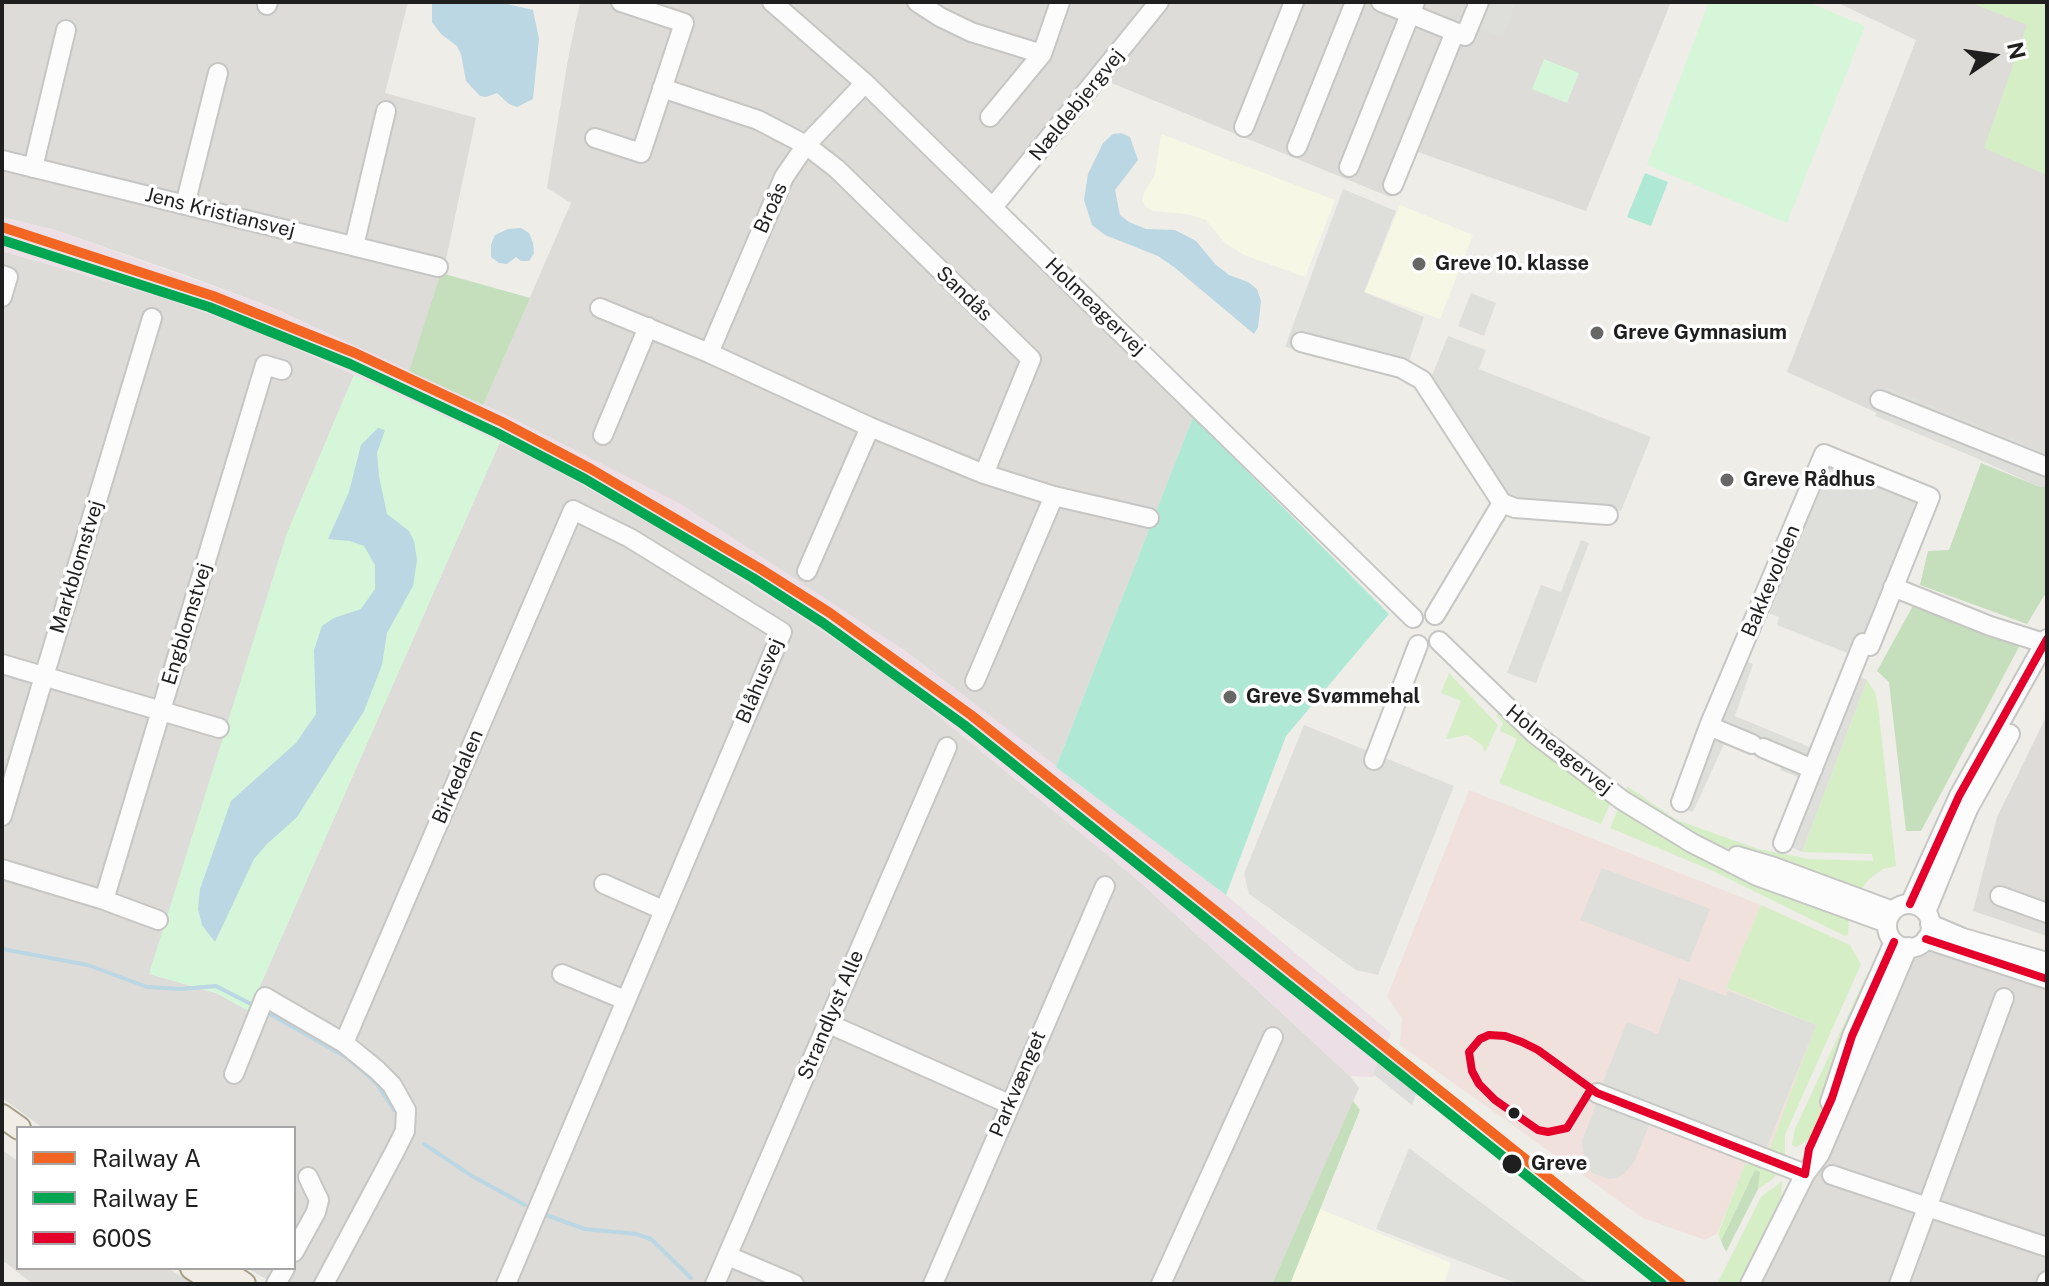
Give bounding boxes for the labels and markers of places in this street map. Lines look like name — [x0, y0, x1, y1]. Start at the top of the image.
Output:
place label: Greve 10. klasse — [1435, 252, 1589, 276]
marker: Greve 10. klasse — [1410, 255, 1428, 273]
place label: Greve Gymnasium — [1613, 321, 1787, 345]
marker: Greve Gymnasium — [1588, 324, 1606, 342]
place label: Greve Rådhus — [1743, 468, 1875, 492]
marker: Greve Rådhus — [1718, 471, 1736, 489]
place label: Greve Svømmehal — [1246, 685, 1420, 709]
marker: Greve Svømmehal — [1221, 688, 1239, 706]
unlabelled marker — [1506, 1105, 1522, 1121]
marker: Greve — [1500, 1152, 1524, 1176]
place label: Greve — [1531, 1152, 1587, 1176]

